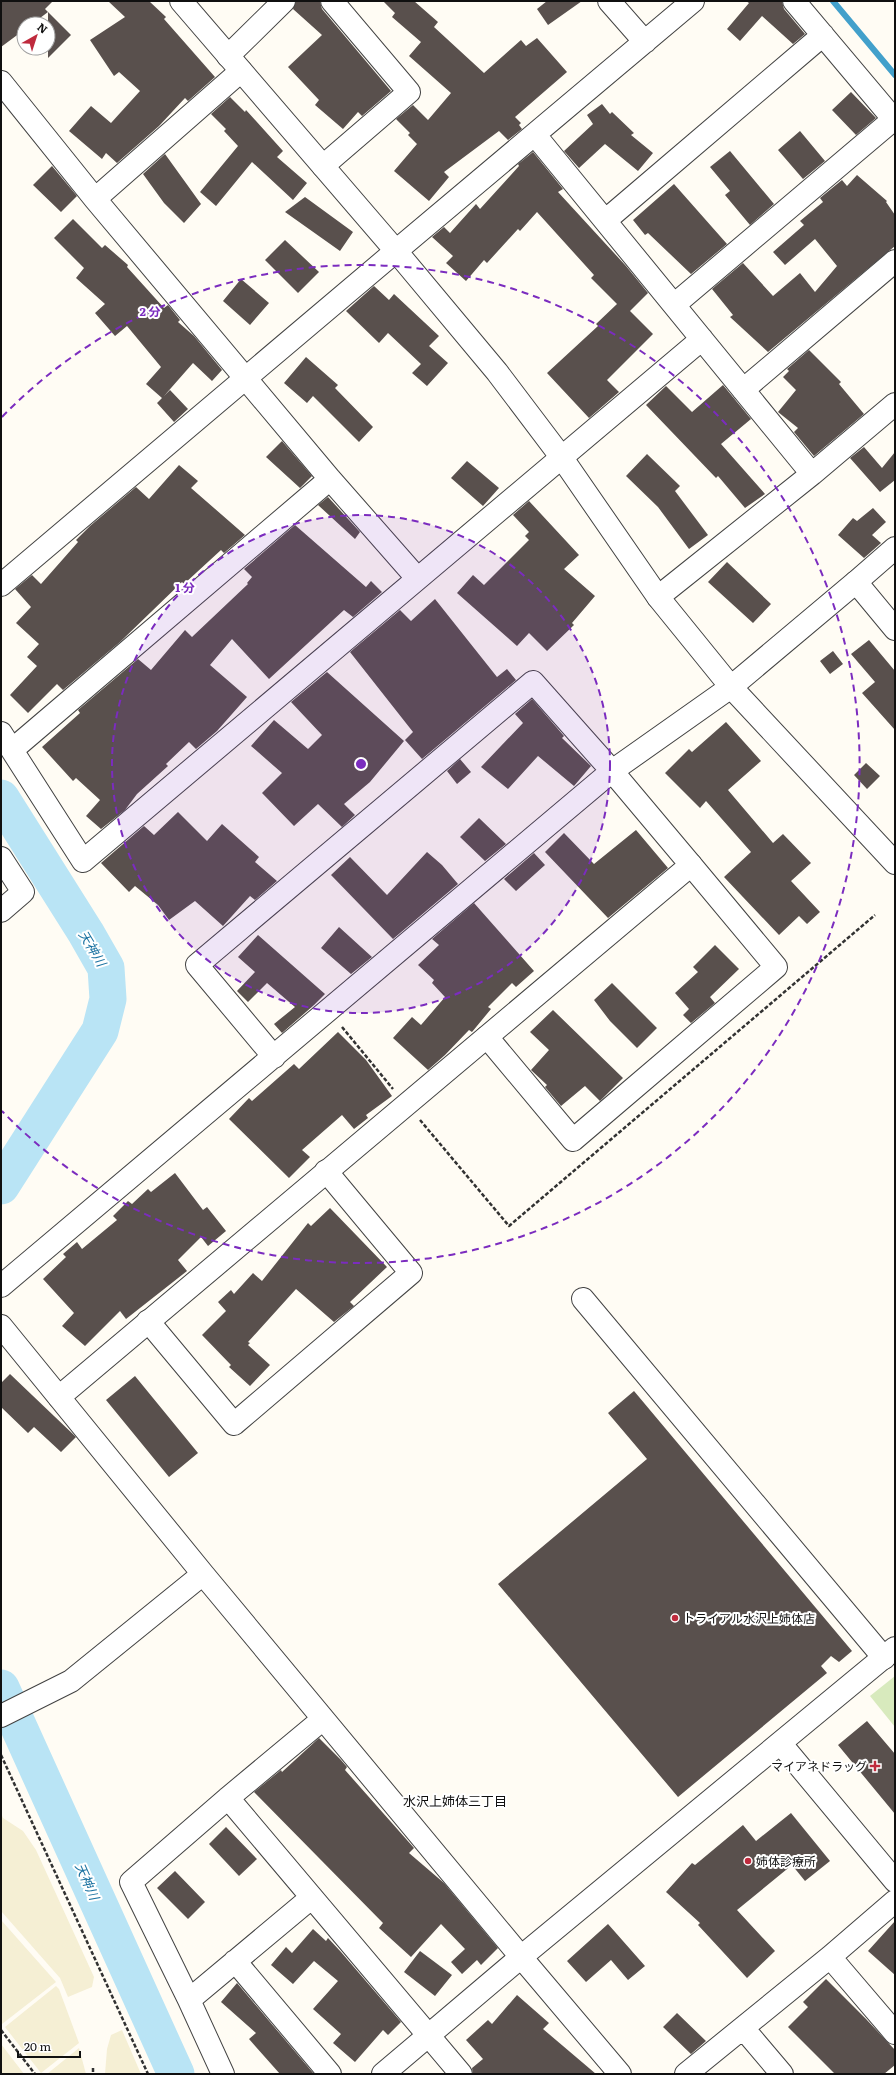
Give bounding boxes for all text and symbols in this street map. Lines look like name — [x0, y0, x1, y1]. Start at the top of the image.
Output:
north arrow — [16, 16, 56, 56]
text: N — [34, 18, 52, 37]
text: 2 分 — [140, 302, 160, 320]
text: 1 分 — [175, 578, 195, 596]
centre of rings — [354, 757, 368, 771]
water label: 天神川 — [75, 926, 112, 971]
place label: トライアル水沢上姉体店 — [683, 1609, 815, 1627]
marker: トライアル水沢上姉体店 — [670, 1613, 680, 1623]
place label: マイアネドラッグ — [771, 1757, 867, 1775]
marker: マイアネドラッグ — [870, 1761, 880, 1771]
district label: 水沢上姉体三丁目 — [403, 1791, 507, 1810]
place label: 姉体診療所 — [756, 1852, 816, 1870]
marker: 姉体診療所 — [743, 1856, 753, 1866]
water label: 天神川 — [71, 1859, 105, 1904]
scale bar — [18, 2033, 80, 2059]
text: 20 m — [24, 2037, 51, 2055]

